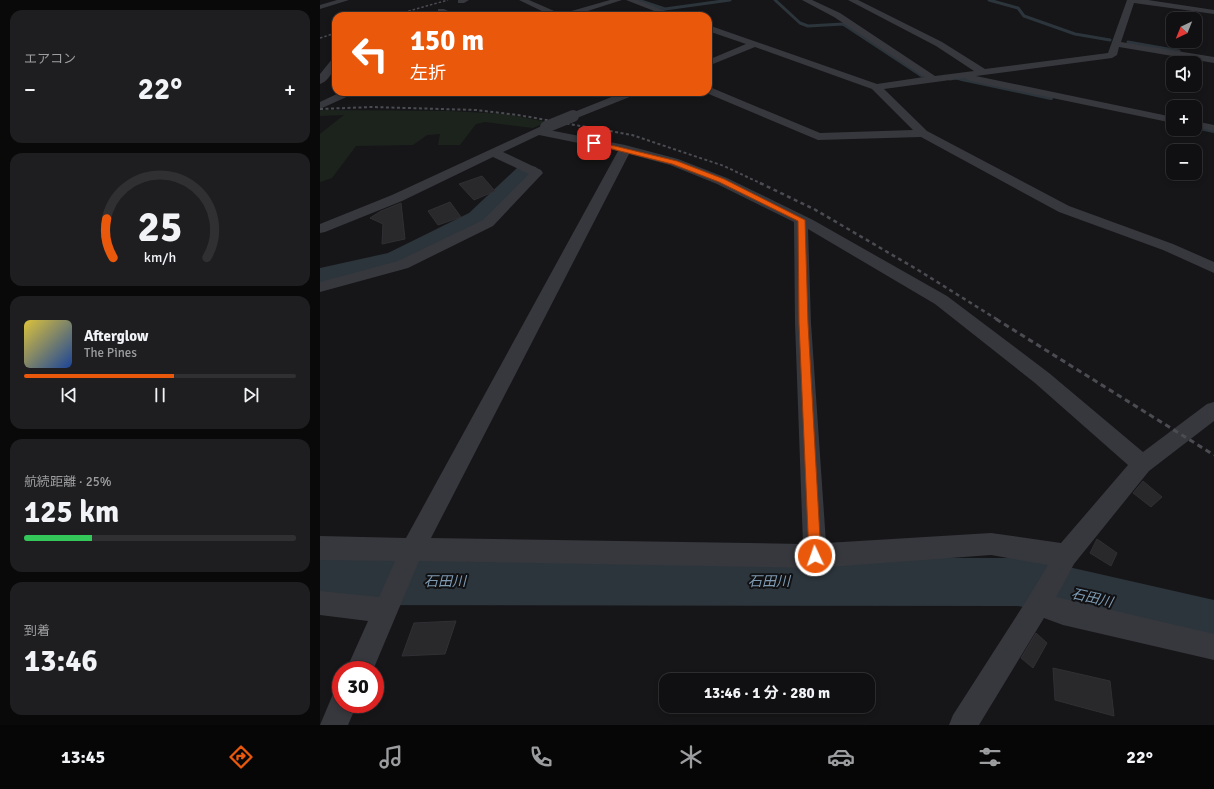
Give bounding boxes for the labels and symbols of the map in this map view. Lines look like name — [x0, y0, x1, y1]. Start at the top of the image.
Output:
north arrow — [1166, 12, 1202, 48]
pin — [577, 126, 611, 160]
position arrow — [794, 535, 836, 577]
water label: 石田川 — [424, 573, 468, 590]
water label: 石田川 — [748, 573, 792, 590]
water label: 石田川 — [1070, 585, 1116, 611]
speed limit sign: 30 — [332, 661, 384, 713]

